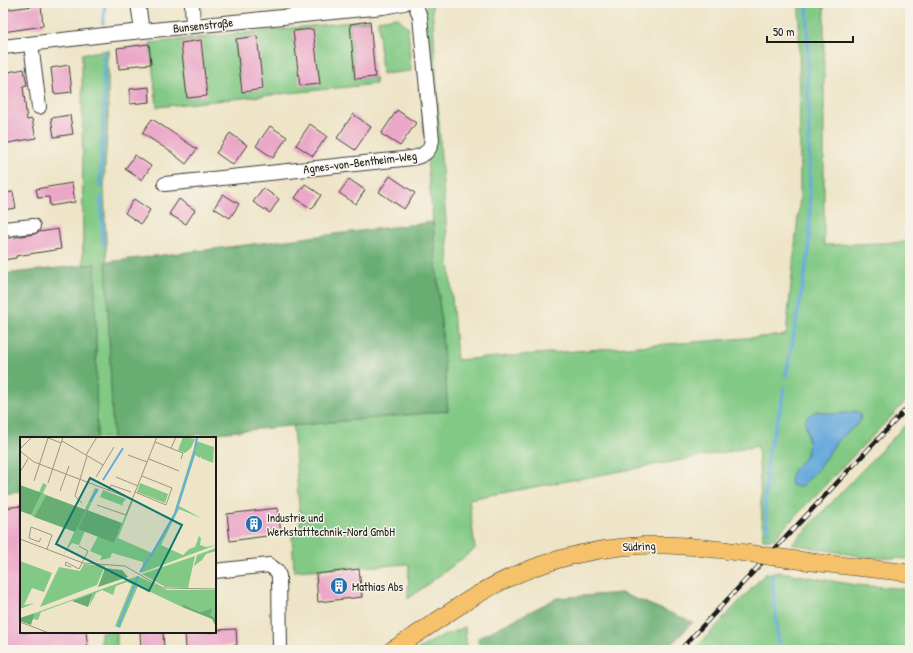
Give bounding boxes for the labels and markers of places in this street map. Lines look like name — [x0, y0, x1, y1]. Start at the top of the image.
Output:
place label: Industrie und Werkstatttechnik-Nord GmbH — [267, 509, 395, 540]
building icon: Industrie und Werkstatttechnik-Nord GmbH — [244, 514, 264, 534]
building icon: Mathias Abs — [329, 576, 349, 596]
place label: Mathias Abs — [352, 578, 404, 595]

